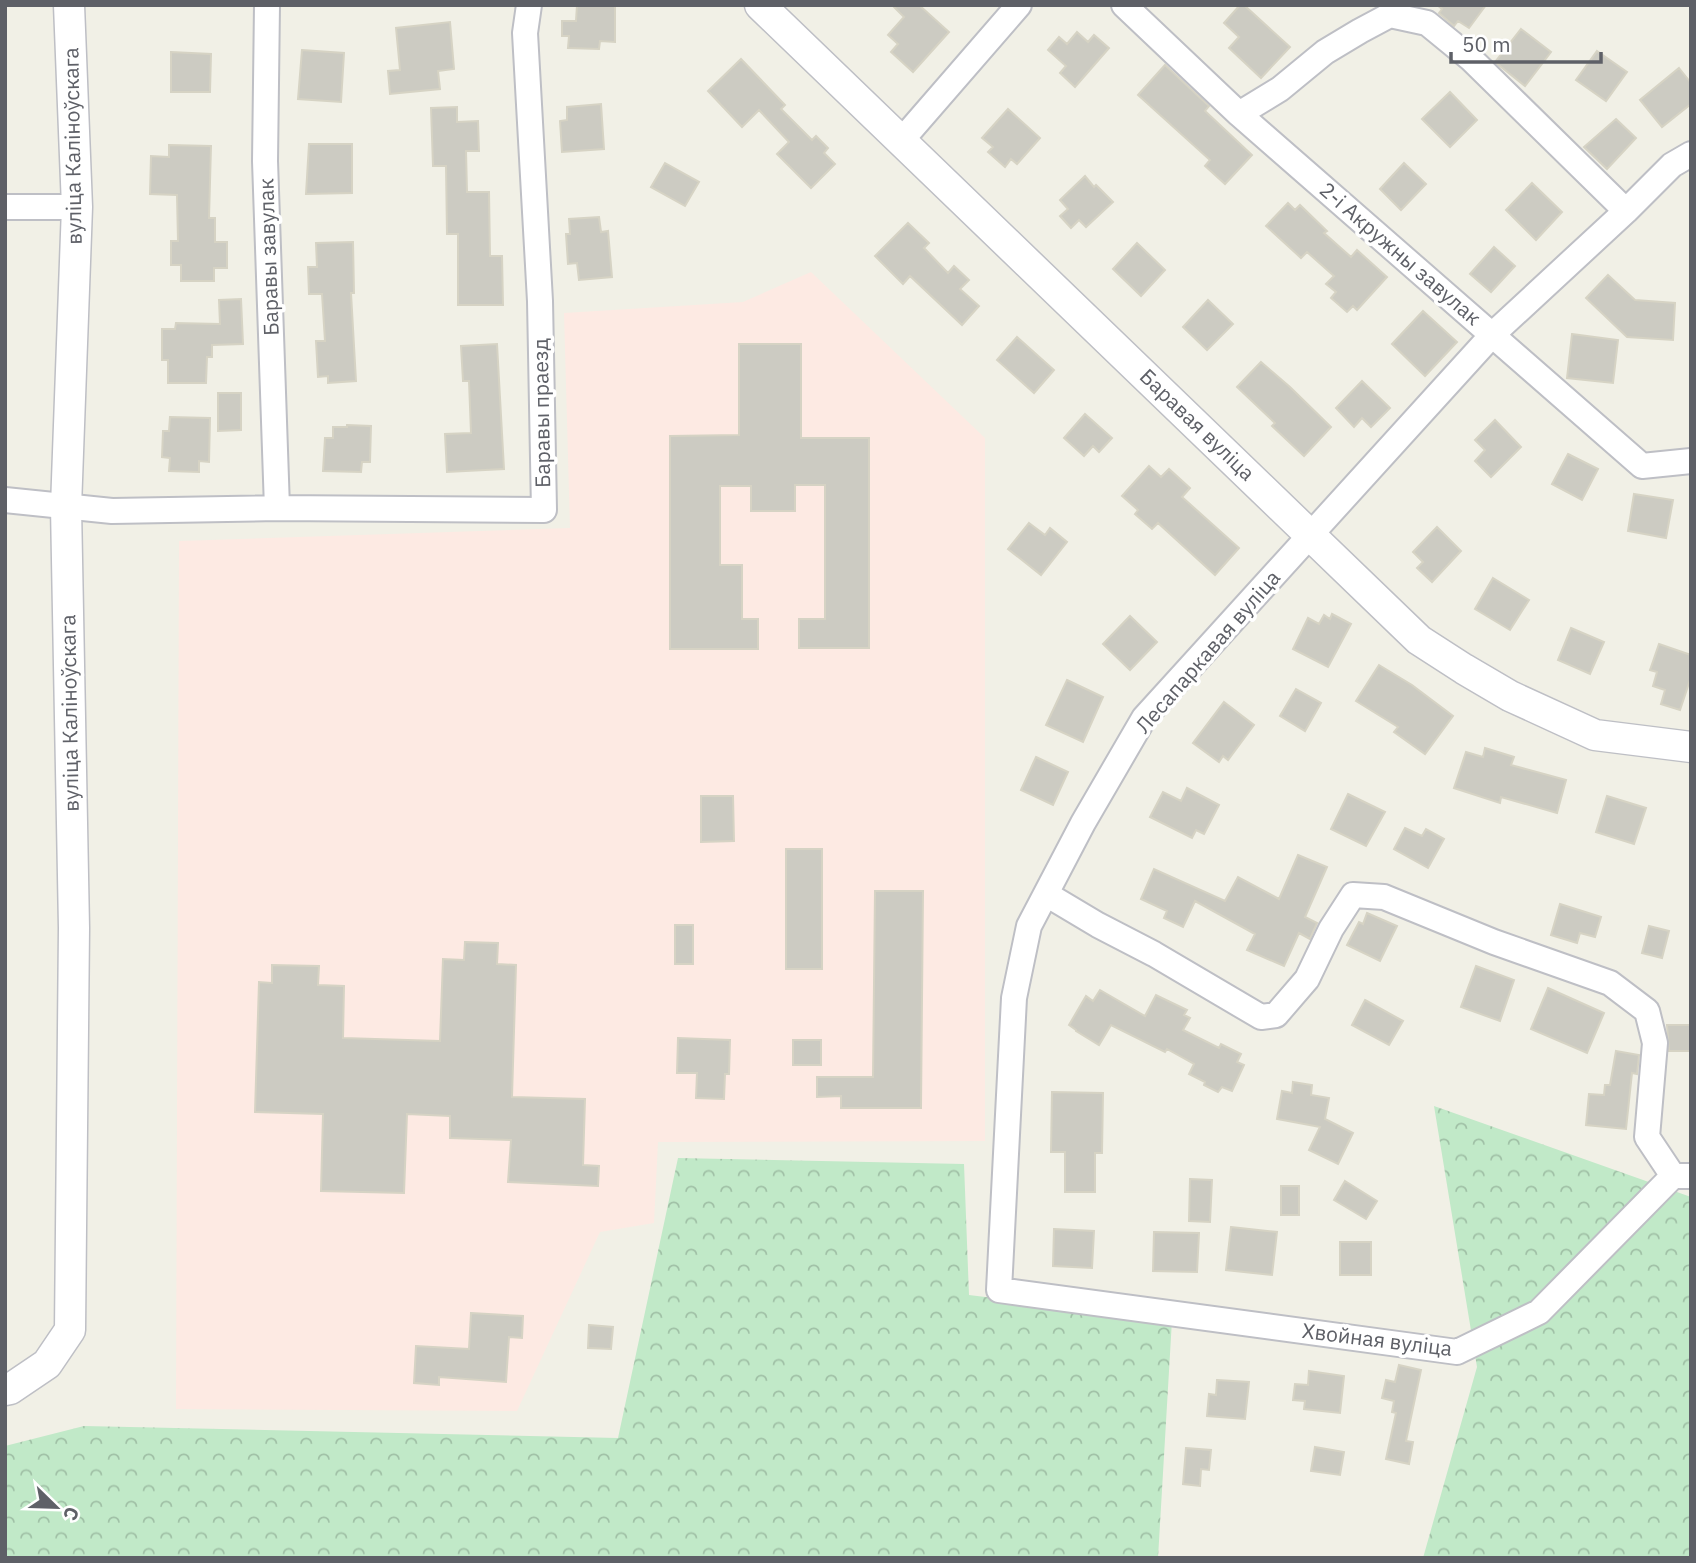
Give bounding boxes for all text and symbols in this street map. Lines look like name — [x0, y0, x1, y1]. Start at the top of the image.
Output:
scale bar — [1451, 21, 1602, 65]
text: 50 m — [1462, 30, 1511, 58]
street label: вуліца Каліноўскага — [56, 47, 88, 245]
street label: 2-і Акружны завулак — [1314, 175, 1487, 331]
street label: Баравы завулак — [251, 178, 285, 336]
street label: Баравы праезд — [526, 338, 556, 488]
street label: Баравая вуліца — [1134, 362, 1261, 486]
street label: Лесапаркавая вуліца — [1129, 564, 1286, 739]
street label: вуліца Каліноўскага — [53, 614, 85, 812]
street label: Хвойная вуліца — [1300, 1316, 1454, 1362]
north arrow — [21, 1472, 91, 1542]
text: С — [58, 1503, 85, 1524]

